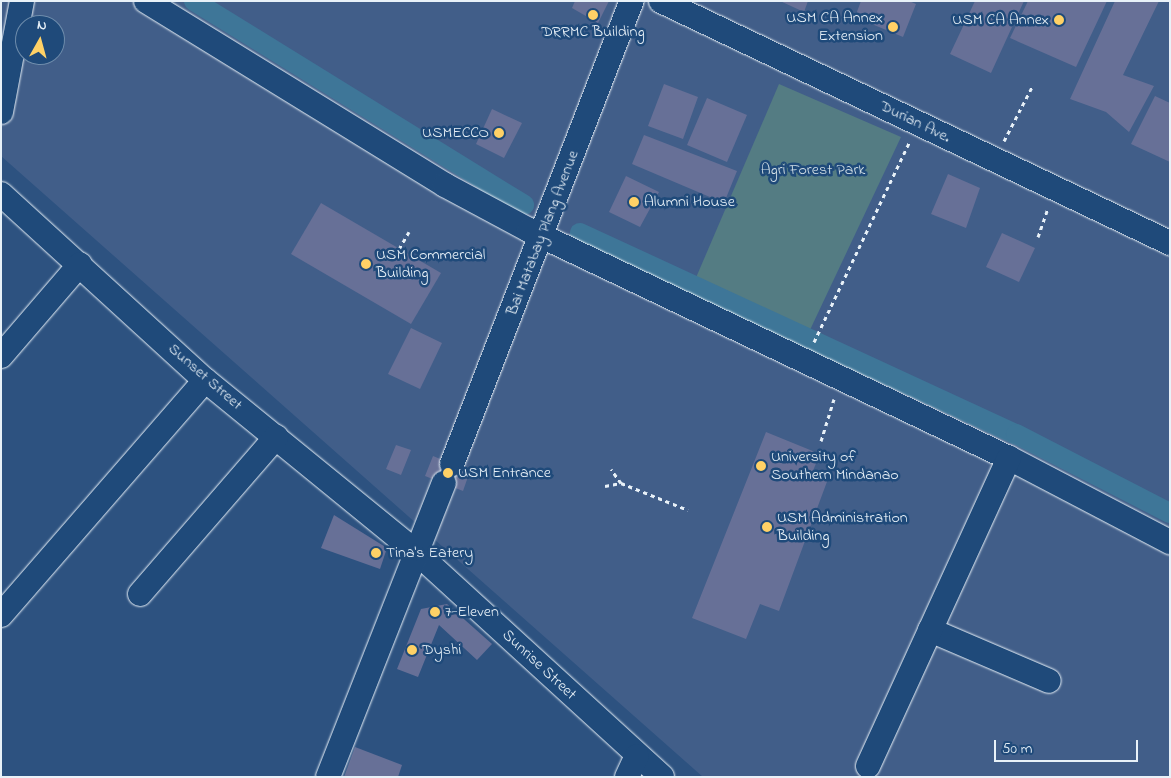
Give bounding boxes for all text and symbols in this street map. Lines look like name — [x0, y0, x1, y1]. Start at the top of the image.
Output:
place label: USM CA Annex Extension — [786, 8, 883, 46]
marker: DRRMC Building — [587, 9, 599, 21]
place label: USM CA Annex — [952, 10, 1049, 30]
marker: USM CA Annex — [1053, 14, 1065, 26]
north arrow — [15, 15, 65, 65]
text: N — [36, 15, 48, 37]
marker: USM CA Annex Extension — [887, 21, 899, 33]
place label: DRRMC Building — [541, 22, 645, 42]
street label: Durian Ave. — [877, 97, 953, 147]
place label: USMECCO — [422, 123, 489, 143]
marker: USMECCO — [493, 127, 505, 139]
street label: Bai Matabay Plang Avenue — [503, 148, 583, 318]
park label: Agri Forest Park — [761, 160, 865, 180]
place label: Alumni House — [644, 192, 735, 212]
marker: Alumni House — [628, 196, 640, 208]
place label: USM Commercial Building — [376, 245, 485, 283]
marker: USM Commercial Building — [360, 258, 372, 270]
street label: Sunset Street — [164, 339, 246, 415]
place label: University of Southern Mindanao — [771, 447, 899, 485]
marker: University of Southern Mindanao — [755, 460, 767, 472]
place label: USM Entrance — [458, 463, 551, 483]
marker: USM Entrance — [442, 467, 454, 479]
place label: USM Administration Building — [777, 508, 908, 546]
marker: USM Administration Building — [761, 521, 773, 533]
place label: Tina's Eatery — [386, 543, 473, 563]
marker: Tina's Eatery — [370, 547, 382, 559]
place label: 7-Eleven — [445, 602, 499, 622]
marker: 7-Eleven — [429, 606, 441, 618]
street label: Sunrise Street — [498, 626, 580, 704]
place label: Dyshi — [422, 640, 461, 660]
marker: Dyshi — [406, 644, 418, 656]
scale bar — [996, 730, 1140, 762]
text: 50 m — [1002, 738, 1032, 760]

